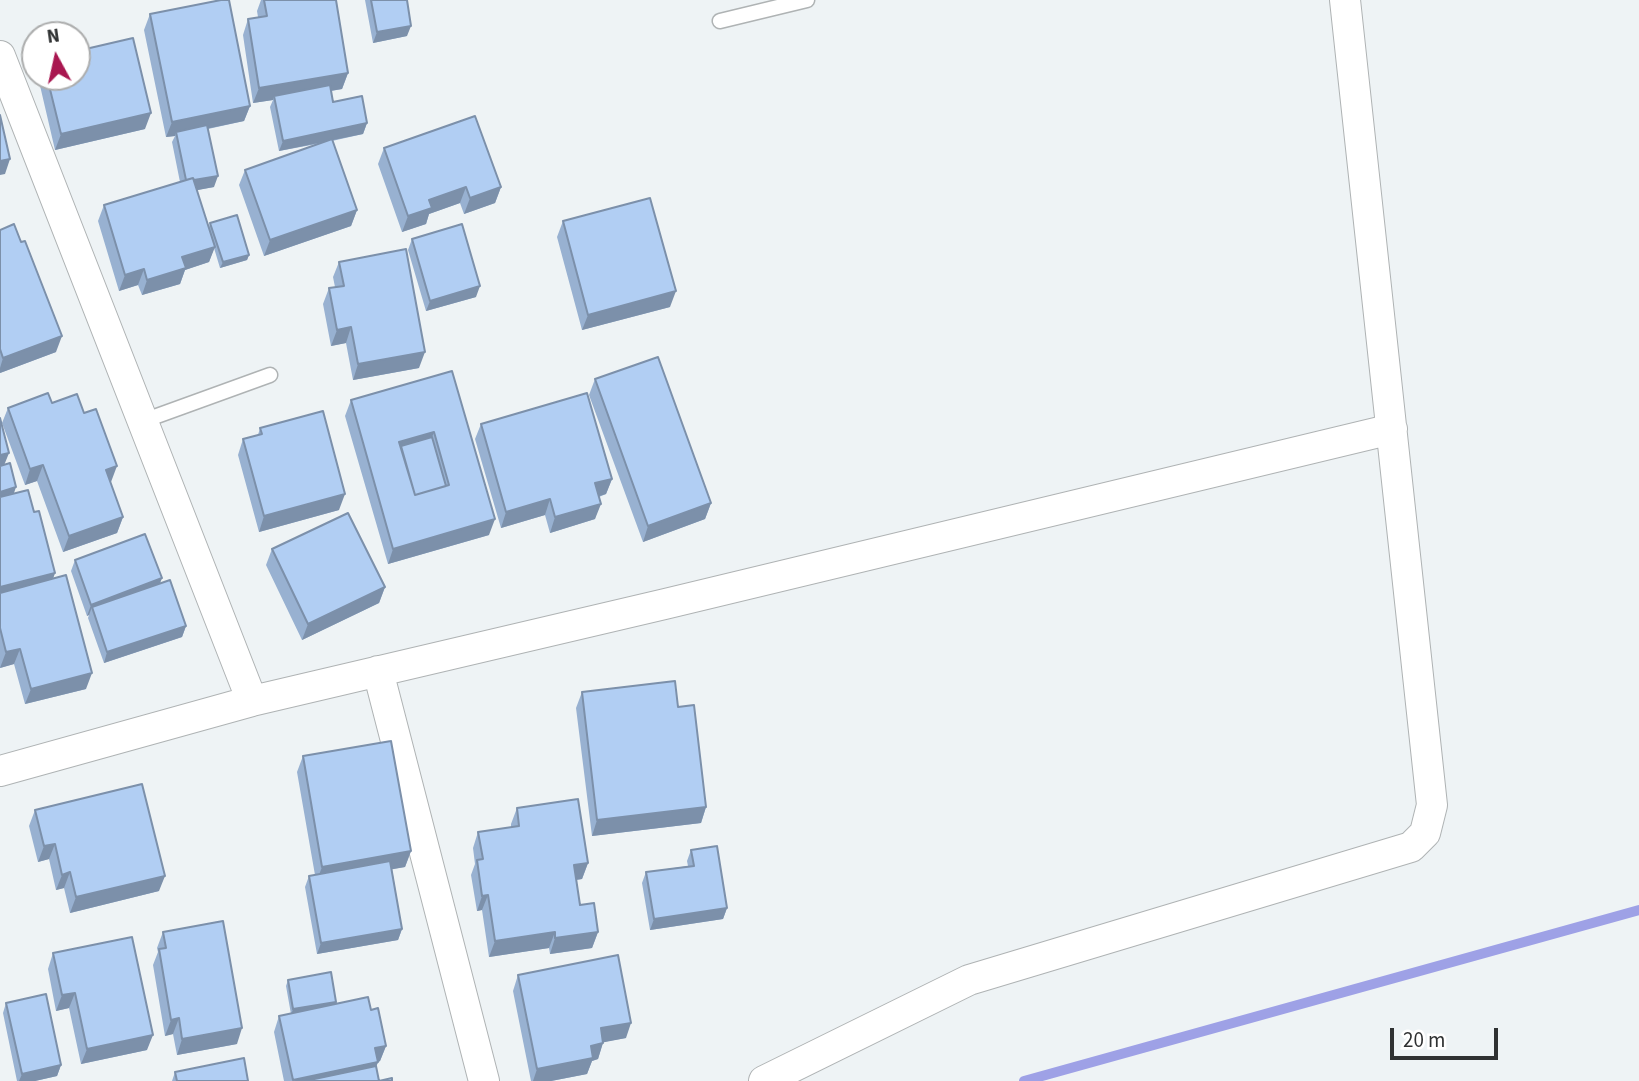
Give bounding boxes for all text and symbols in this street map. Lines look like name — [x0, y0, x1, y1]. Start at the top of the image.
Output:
north arrow — [21, 21, 91, 91]
text: N — [45, 22, 61, 51]
scale bar — [1394, 1014, 1502, 1058]
text: 20 m — [1403, 1025, 1445, 1055]

